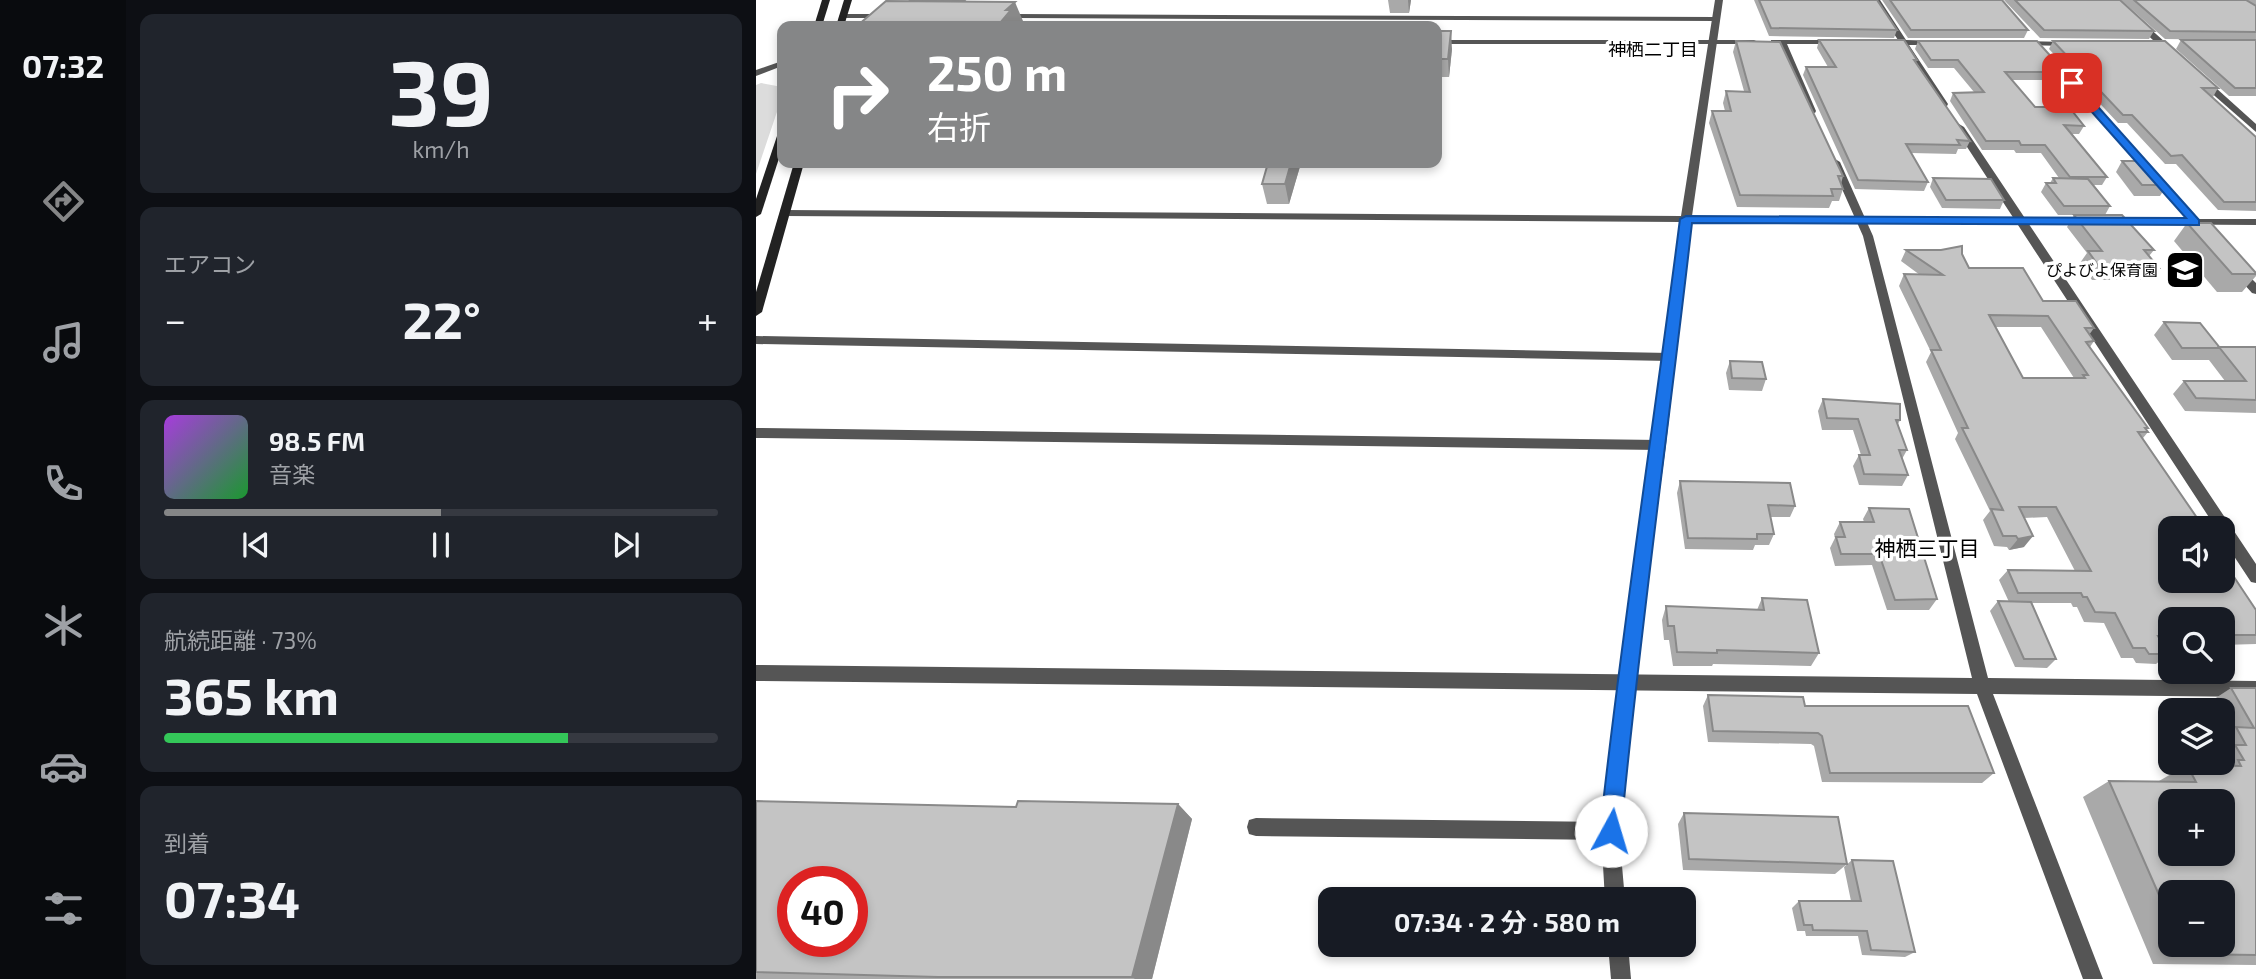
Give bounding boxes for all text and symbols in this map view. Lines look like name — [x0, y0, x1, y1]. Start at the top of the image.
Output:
text: 39 — [388, 35, 494, 144]
district label: 神栖二丁目 — [1608, 38, 1698, 60]
text: 250 m — [927, 42, 1067, 101]
text: 07:32 — [22, 46, 104, 84]
icon: right — [812, 49, 903, 140]
pin — [2042, 53, 2102, 113]
icon: arrive — [2053, 64, 2091, 102]
text: 右折 — [927, 107, 991, 145]
text: km/h — [412, 135, 470, 163]
icon: directions — [39, 177, 88, 226]
school or university icon: ぴよびよ保育園 — [2164, 249, 2206, 291]
text: エアコン — [164, 250, 256, 278]
place label: ぴよびよ保育園 — [2046, 260, 2158, 279]
text: 22° — [402, 287, 481, 349]
text: − — [164, 296, 186, 342]
text: + — [697, 296, 718, 342]
icon: music — [39, 318, 88, 367]
text: 98.5 FM — [269, 425, 365, 456]
icon: phone — [39, 459, 88, 508]
text: 音楽 — [269, 460, 315, 488]
map controls — [2158, 516, 2235, 957]
button: sound — [2158, 516, 2235, 593]
icon: previous — [237, 526, 275, 564]
icon: pause — [422, 526, 460, 564]
icon: next — [607, 526, 645, 564]
district label: 神栖三丁目 — [1875, 535, 1980, 560]
icon: climate — [39, 601, 88, 650]
button: search — [2158, 607, 2235, 684]
text: 航続距離 · 73% — [164, 626, 317, 654]
text: 365 km — [164, 663, 339, 725]
button: layers — [2158, 698, 2235, 775]
icon: car — [39, 742, 88, 791]
button: + — [2158, 789, 2235, 866]
position arrow — [1574, 794, 1648, 868]
text: 到着 — [164, 829, 210, 857]
text: 07:34 — [164, 866, 300, 928]
speed limit sign: 40 — [777, 866, 868, 957]
button: − — [2158, 880, 2235, 957]
icon: filters — [39, 884, 88, 933]
text: 07:34 · 2 分 · 580 m — [1394, 906, 1620, 937]

